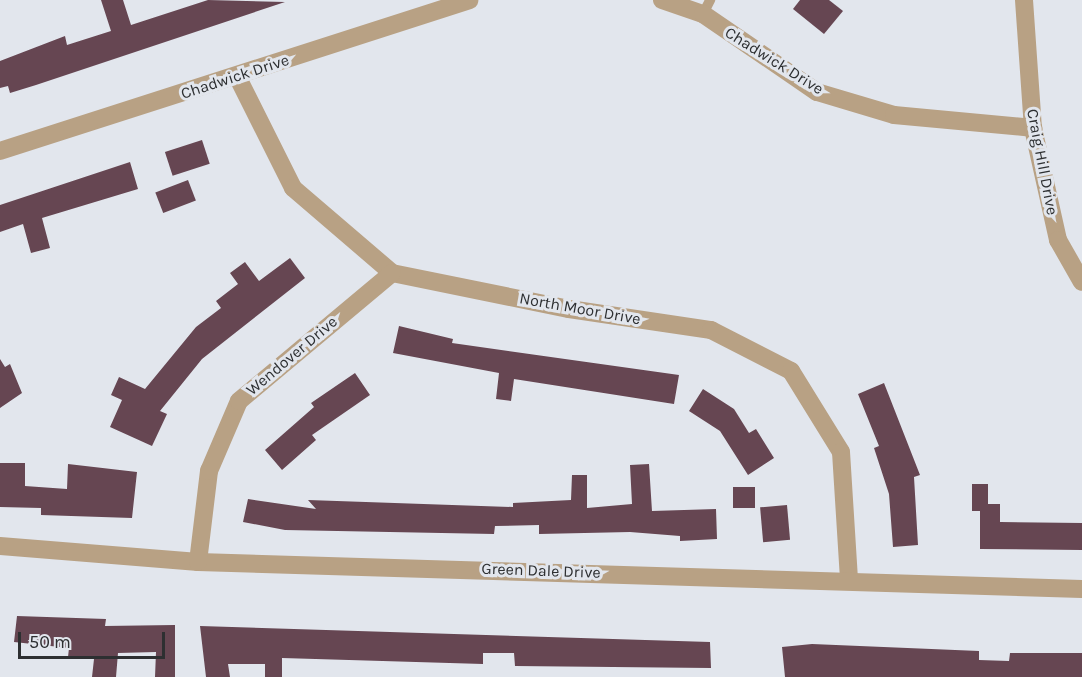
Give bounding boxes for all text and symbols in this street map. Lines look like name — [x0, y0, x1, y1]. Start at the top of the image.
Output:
street label: Chadwick Drive — [721, 23, 827, 99]
street label: Chadwick Drive — [179, 50, 291, 104]
street label: Craig Hill Drive — [1022, 107, 1062, 217]
street label: North Moor Drive — [518, 289, 642, 329]
street label: Wendover Drive — [243, 312, 341, 400]
street label: Green Dale Drive — [481, 559, 601, 583]
scale bar — [21, 620, 168, 658]
text: 50 m — [29, 631, 71, 653]

